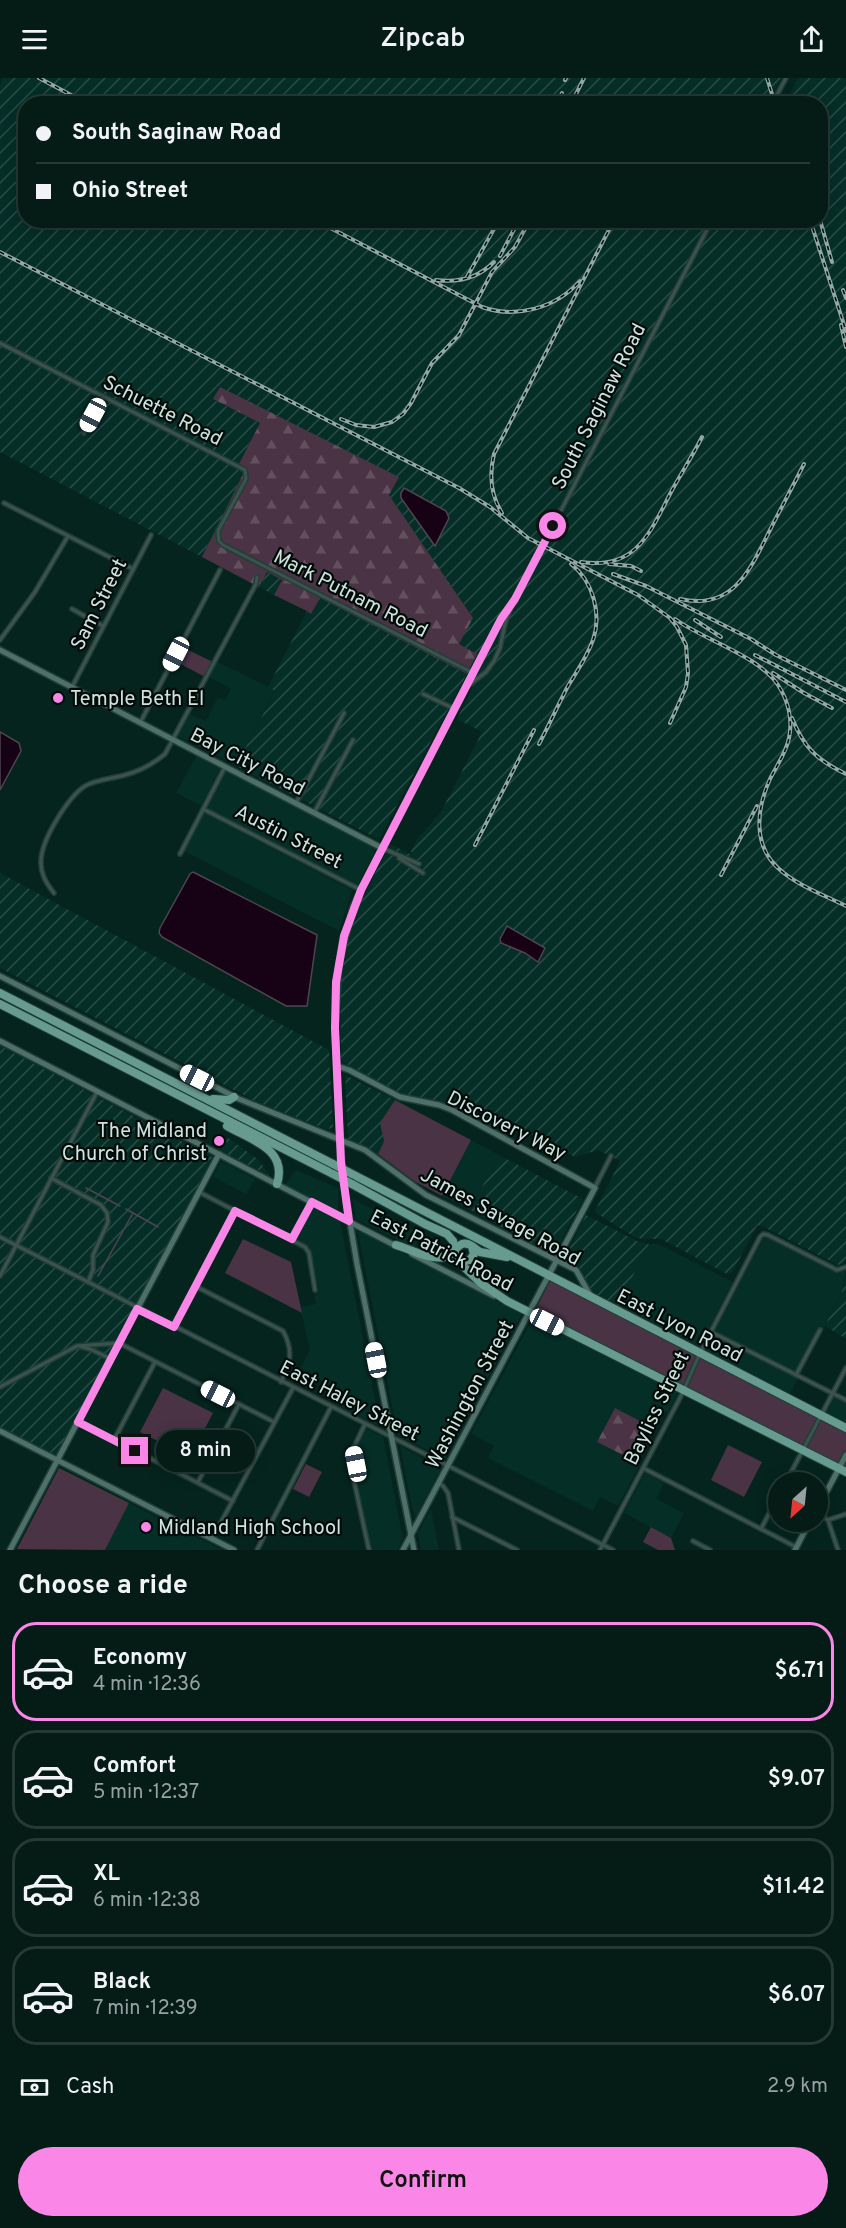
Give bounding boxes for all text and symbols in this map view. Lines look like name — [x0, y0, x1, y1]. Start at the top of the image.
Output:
text: Zipcab — [381, 22, 465, 56]
icon: menu — [18, 23, 51, 56]
icon: share — [795, 23, 828, 56]
text: South Saginaw Road — [72, 120, 281, 147]
text: Ohio Street — [72, 178, 188, 205]
street label: South Saginaw Road — [547, 319, 653, 494]
street label: Schuette Road — [98, 370, 226, 453]
car — [77, 395, 109, 435]
route start — [539, 512, 566, 539]
street label: Mark Putnam Road — [269, 545, 432, 645]
street label: Sam Street — [66, 555, 134, 655]
car — [160, 634, 192, 674]
place label: Temple Beth El — [70, 687, 204, 713]
marker: Temple Beth El — [51, 691, 65, 705]
street label: Bay City Road — [185, 723, 309, 803]
street label: Austin Street — [230, 800, 346, 876]
car — [177, 1062, 217, 1094]
street label: Discovery Way — [442, 1086, 570, 1168]
place label: The Midland Church of Christ — [62, 1119, 207, 1168]
marker: The Midland Church of Christ — [212, 1134, 226, 1148]
street label: James Savage Road — [415, 1163, 585, 1273]
street label: East Patrick Road — [365, 1204, 517, 1299]
street label: East Lyon Road — [612, 1284, 746, 1370]
car — [527, 1306, 567, 1338]
street label: Washington Street — [421, 1316, 521, 1474]
car — [364, 1341, 388, 1379]
street label: Bayliss Street — [619, 1348, 696, 1470]
street label: East Haley Street — [275, 1355, 423, 1448]
car — [198, 1378, 238, 1410]
callout: 8 min — [156, 1430, 255, 1472]
route end — [121, 1437, 148, 1464]
text: 8 min — [180, 1438, 231, 1464]
car — [344, 1445, 368, 1483]
north arrow — [768, 1472, 828, 1532]
map controls — [768, 1472, 828, 1532]
place label: Midland High School — [158, 1516, 341, 1542]
marker: Midland High School — [139, 1520, 153, 1534]
text: Choose a ride — [18, 1569, 188, 1603]
icon: car — [21, 1645, 75, 1699]
text: Economy — [93, 1645, 187, 1672]
text: $6.71 — [775, 1658, 825, 1685]
text: 4 min · 12:36 — [93, 1672, 201, 1698]
icon: car — [21, 1753, 75, 1807]
text: Comfort — [93, 1753, 176, 1780]
text: $9.07 — [768, 1766, 825, 1793]
text: 5 min · 12:37 — [93, 1780, 199, 1806]
icon: car — [21, 1861, 75, 1915]
text: XL — [93, 1861, 120, 1888]
text: $11.42 — [762, 1874, 825, 1901]
text: 6 min · 12:38 — [93, 1888, 201, 1914]
icon: car — [21, 1969, 75, 2023]
text: Black — [93, 1969, 151, 1996]
text: $6.07 — [768, 1982, 825, 2009]
text: 7 min · 12:39 — [93, 1996, 198, 2022]
icon: cash — [18, 2071, 51, 2104]
text: Cash — [66, 2074, 115, 2101]
text: 2.9 km — [767, 2074, 828, 2100]
button: Confirm — [18, 2147, 828, 2216]

